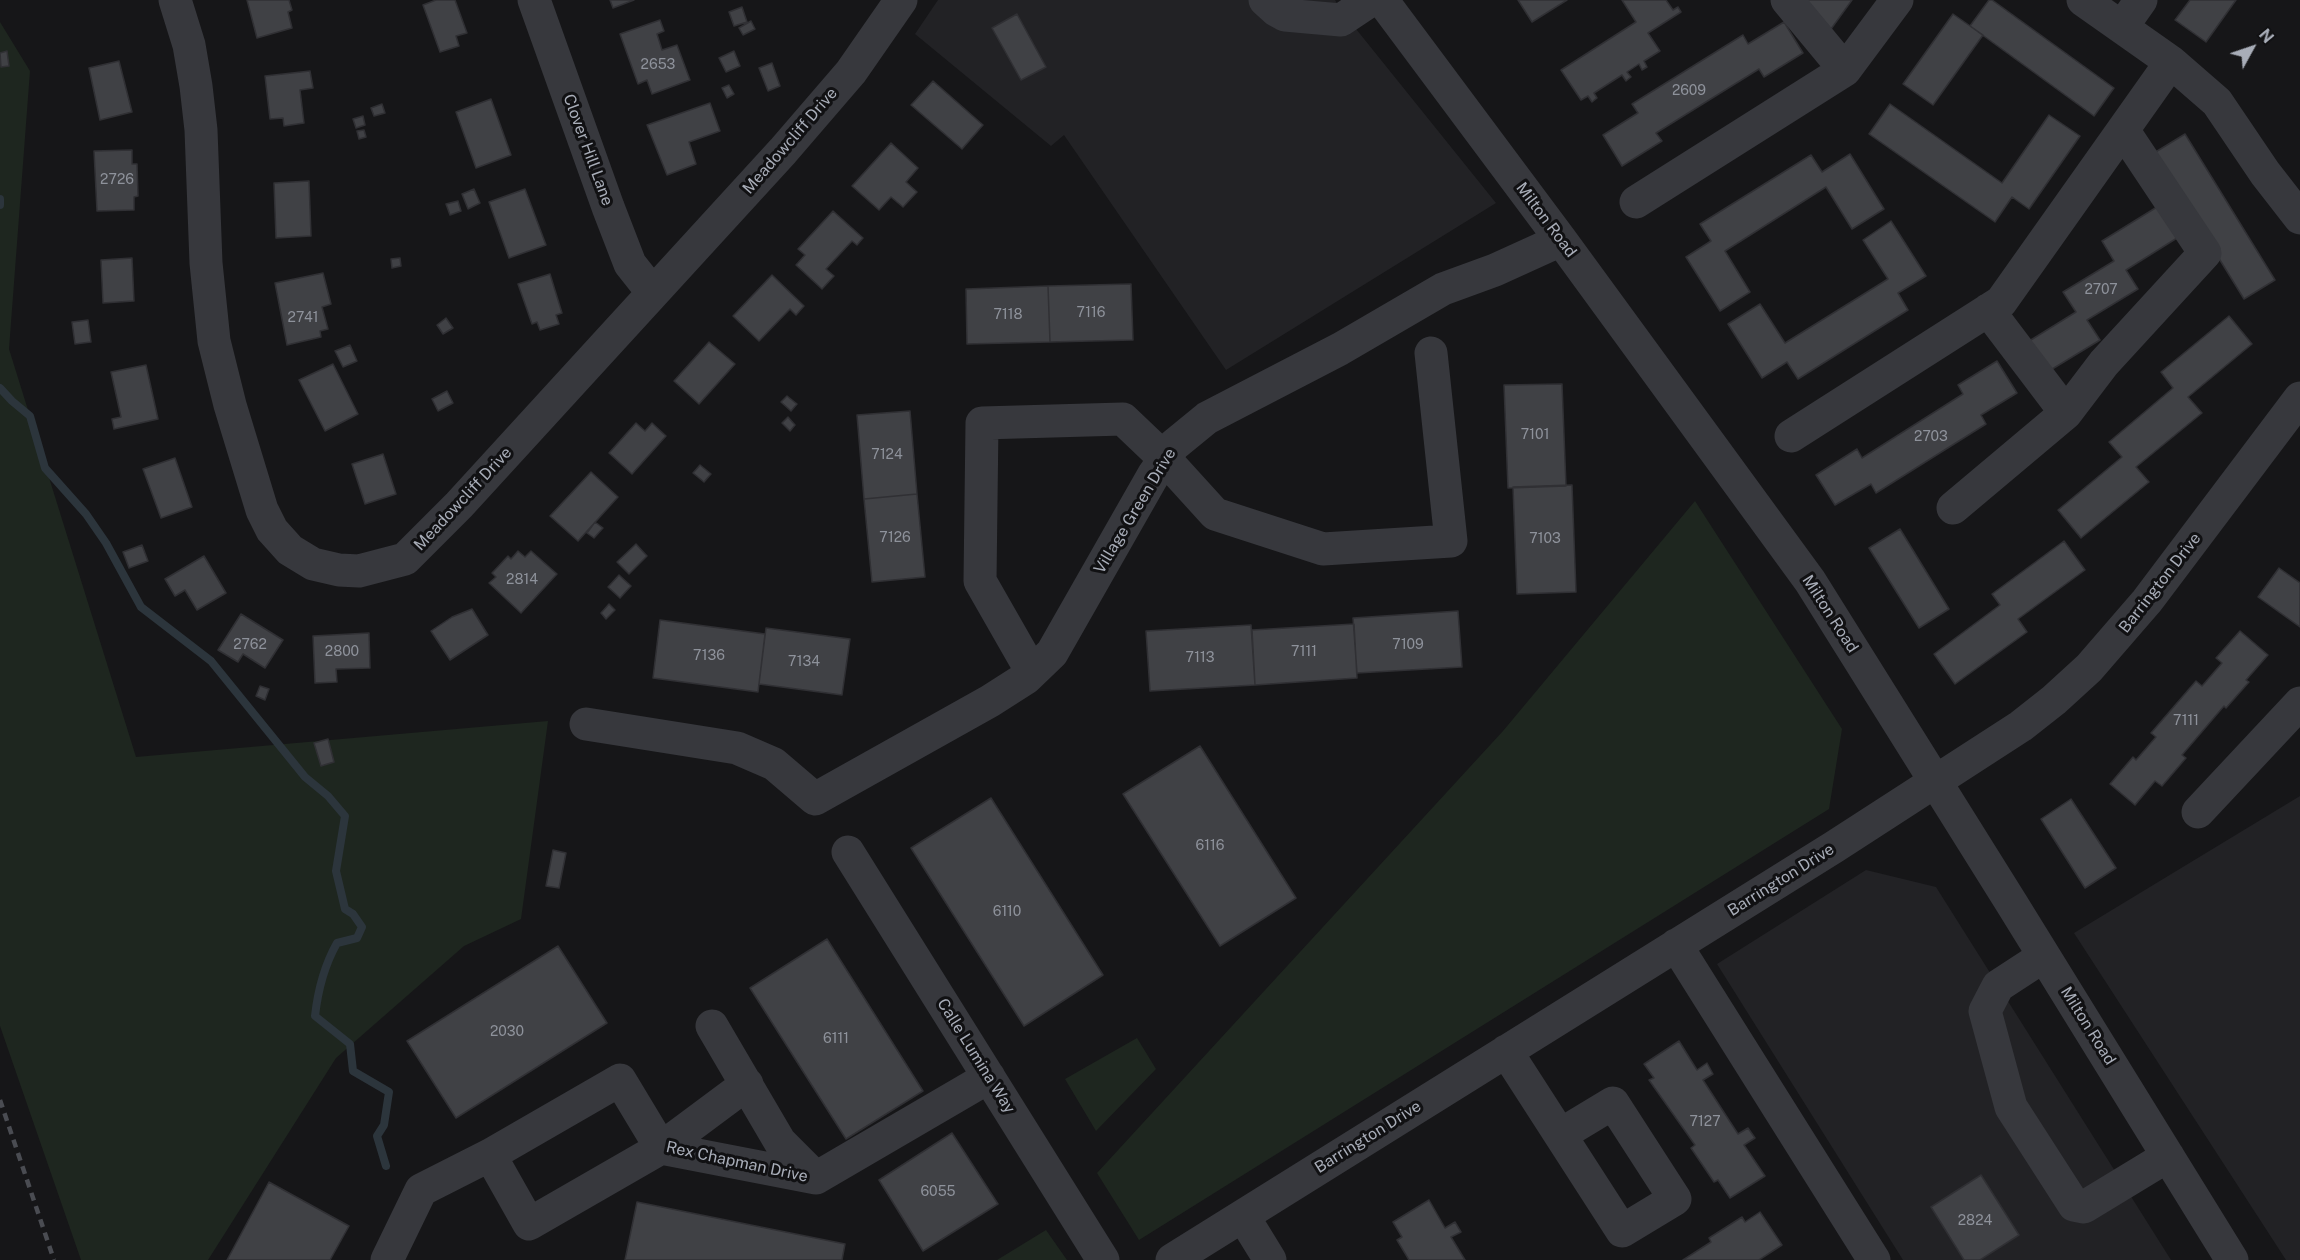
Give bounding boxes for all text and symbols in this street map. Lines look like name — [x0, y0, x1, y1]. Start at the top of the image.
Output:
north arrow — [2222, 18, 2282, 78]
text: N — [2255, 25, 2277, 47]
house number: 2653 — [641, 57, 675, 73]
house number: 2609 — [1672, 83, 1706, 99]
street label: Meadowcliff Drive — [739, 84, 841, 198]
street label: Clover Hill Lane — [559, 92, 617, 208]
house number: 2726 — [100, 172, 134, 188]
street label: Milton Road — [1512, 179, 1580, 261]
house number: 2707 — [2084, 282, 2118, 298]
house number: 7116 — [1077, 305, 1105, 321]
house number: 7118 — [993, 307, 1023, 323]
house number: 2741 — [288, 310, 318, 326]
house number: 7101 — [1521, 427, 1549, 443]
house number: 2703 — [1914, 429, 1948, 445]
street label: Meadowcliff Drive — [410, 443, 516, 555]
street label: Village Green Drive — [1090, 445, 1180, 577]
house number: 7124 — [871, 447, 903, 463]
street label: Barrington Drive — [2115, 529, 2205, 637]
house number: 7126 — [879, 530, 911, 546]
house number: 7103 — [1529, 531, 1561, 547]
house number: 2814 — [506, 572, 538, 588]
street label: Milton Road — [1798, 572, 1862, 656]
house number: 2762 — [233, 637, 267, 653]
house number: 7109 — [1392, 637, 1424, 653]
house number: 2800 — [325, 644, 359, 660]
house number: 7111 — [1291, 644, 1317, 660]
house number: 7136 — [693, 648, 725, 664]
house number: 7113 — [1186, 650, 1214, 666]
house number: 7134 — [788, 654, 820, 670]
house number: 7111 — [2173, 713, 2199, 729]
house number: 6116 — [1196, 838, 1224, 854]
street label: Barrington Drive — [1724, 840, 1838, 920]
house number: 6110 — [993, 904, 1021, 920]
street label: Milton Road — [2056, 983, 2120, 1069]
street label: Calle Lumina Way — [933, 995, 1019, 1117]
house number: 2030 — [490, 1024, 524, 1040]
house number: 6111 — [823, 1031, 849, 1047]
street label: Barrington Drive — [1311, 1097, 1425, 1177]
house number: 7127 — [1689, 1114, 1721, 1130]
street label: Rex Chapman Drive — [664, 1138, 810, 1186]
house number: 6055 — [920, 1184, 956, 1200]
house number: 2824 — [1958, 1213, 1992, 1229]

